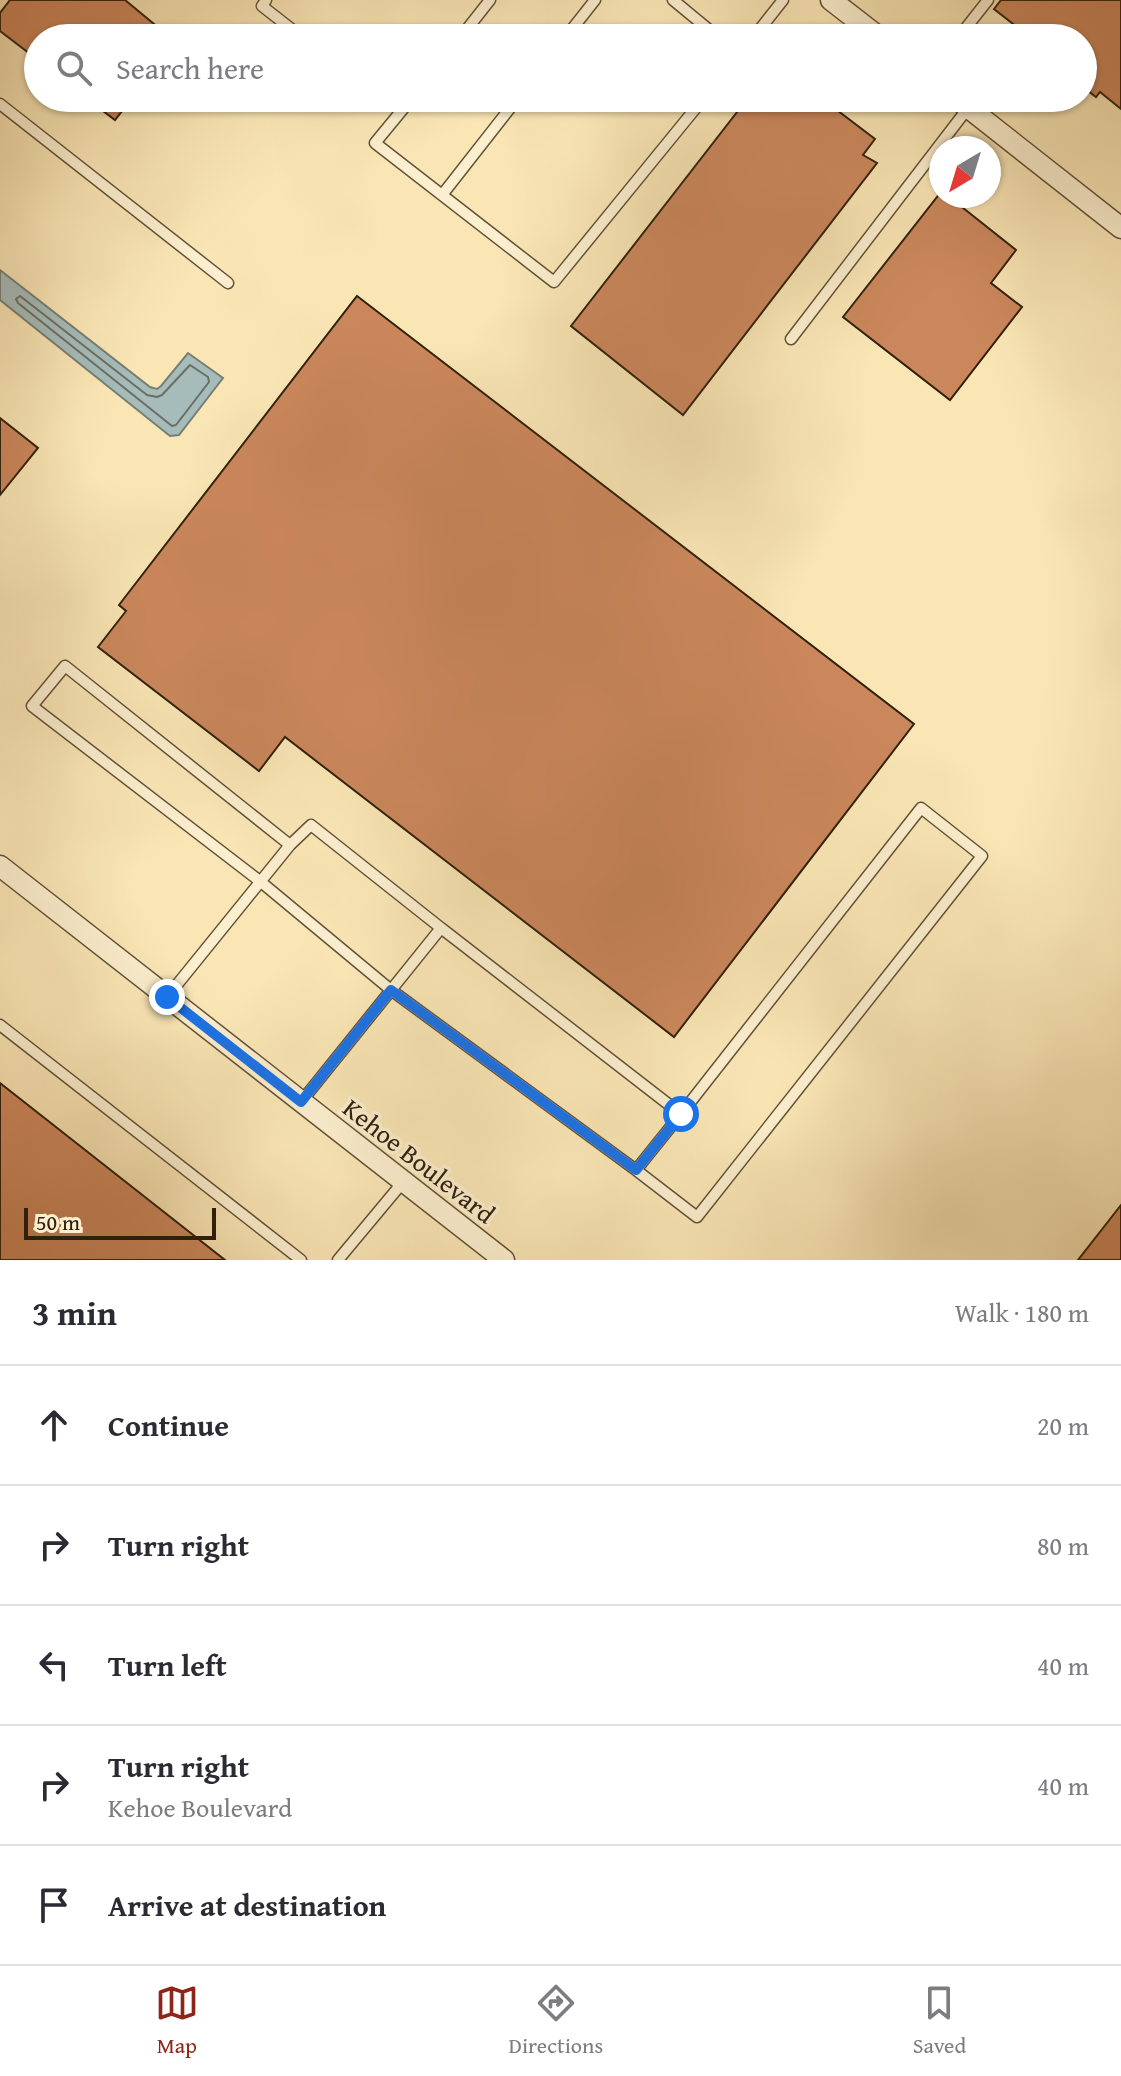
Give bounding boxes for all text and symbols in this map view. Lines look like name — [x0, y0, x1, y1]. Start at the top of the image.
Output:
search box — [24, 24, 1097, 112]
icon: search — [52, 46, 96, 90]
text: Search here — [116, 46, 264, 90]
north arrow — [929, 136, 1001, 208]
route end — [149, 979, 185, 1015]
street label: Kehoe Boulevard — [335, 1089, 504, 1233]
route start — [663, 1096, 699, 1132]
scale bar — [24, 1204, 216, 1240]
text: 50 m — [36, 1206, 80, 1238]
text: 3 min — [32, 1288, 117, 1337]
text: Walk · 180 m — [955, 1293, 1089, 1332]
icon: ahead — [32, 1403, 76, 1447]
text: Continue — [108, 1403, 229, 1447]
text: 20 m — [1037, 1406, 1089, 1445]
icon: right — [32, 1523, 76, 1567]
text: Turn right — [108, 1523, 249, 1567]
text: 80 m — [1037, 1526, 1089, 1565]
icon: left — [32, 1643, 76, 1687]
text: Turn left — [108, 1643, 227, 1687]
text: 40 m — [1037, 1646, 1089, 1685]
text: Turn right — [108, 1744, 249, 1788]
icon: right — [32, 1763, 76, 1807]
text: 40 m — [1037, 1766, 1089, 1805]
text: Kehoe Boulevard — [108, 1788, 292, 1827]
icon: arrive — [32, 1883, 76, 1927]
text: Arrive at destination — [108, 1883, 386, 1927]
tab: Map — [155, 1981, 199, 2061]
tab: Directions — [509, 1981, 603, 2061]
tab: Saved — [913, 1981, 966, 2061]

